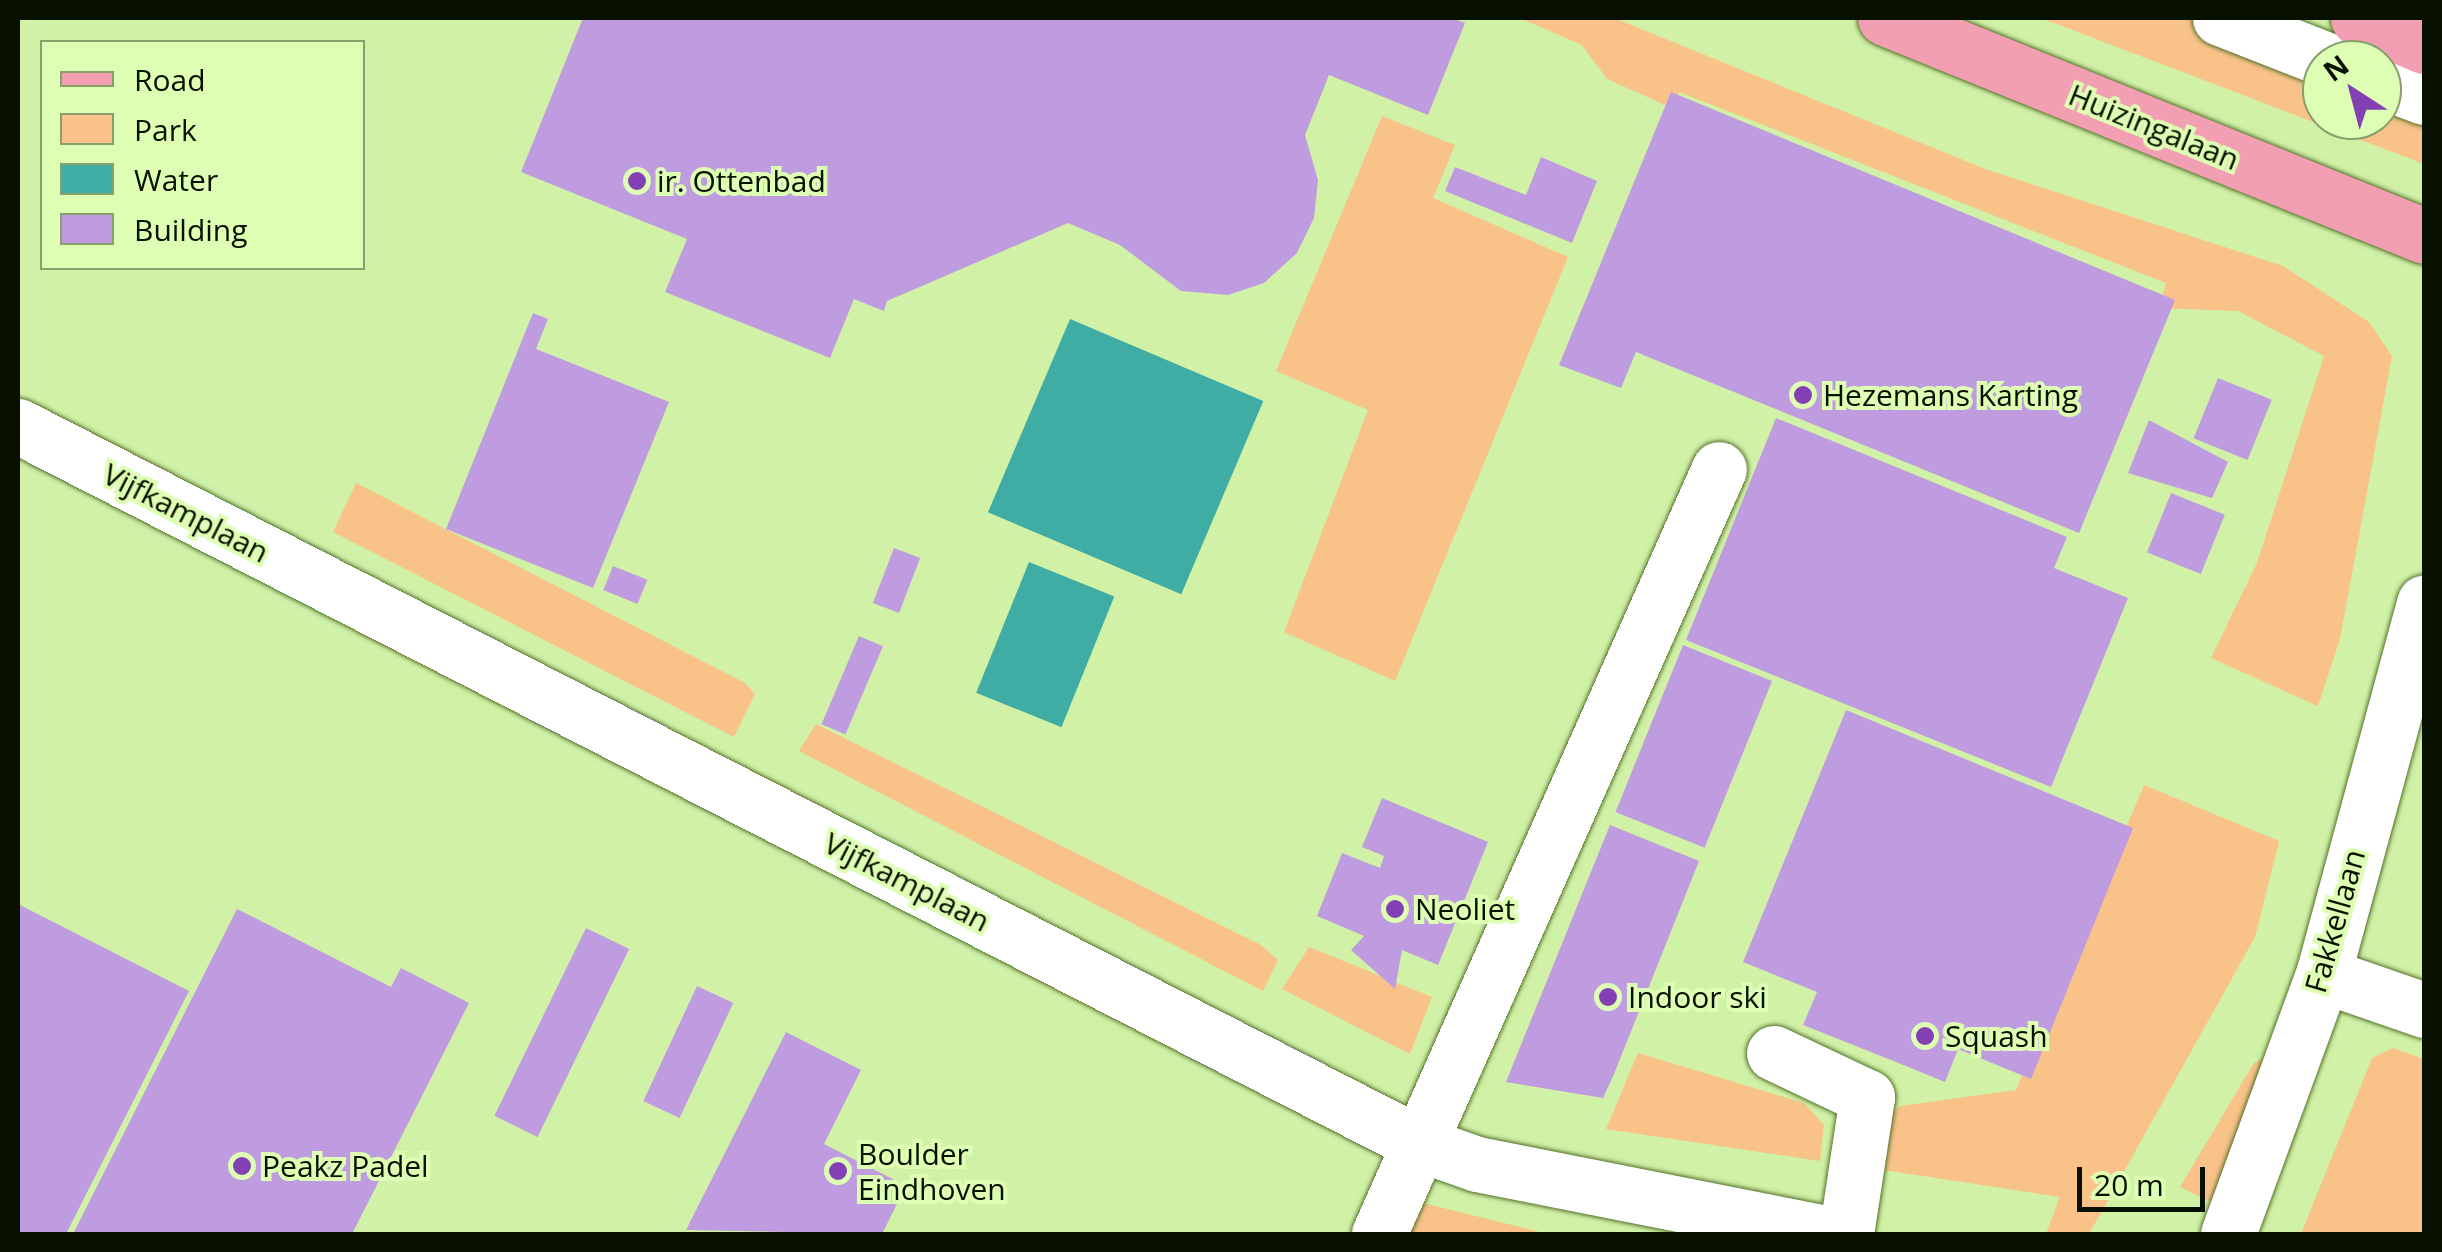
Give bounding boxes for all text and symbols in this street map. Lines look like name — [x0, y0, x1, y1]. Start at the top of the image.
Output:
legend — [40, 40, 365, 270]
north arrow — [2302, 40, 2402, 140]
text: N — [2315, 45, 2356, 89]
text: Road — [134, 59, 206, 100]
street label: Huizingalaan — [2064, 77, 2244, 177]
text: Park — [134, 109, 197, 150]
text: Water — [134, 159, 218, 200]
place label: ir. Ottenbad — [657, 163, 826, 199]
marker: ir. Ottenbad — [626, 170, 648, 192]
text: Building — [134, 209, 248, 250]
place label: Hezemans Karting — [1823, 377, 2078, 413]
marker: Hezemans Karting — [1792, 384, 1814, 406]
street label: Vijfkamplaan — [97, 456, 275, 570]
street label: Vijfkamplaan — [818, 825, 996, 939]
street label: Fakkellaan — [2297, 845, 2373, 997]
place label: Neoliet — [1415, 891, 1515, 927]
marker: Neoliet — [1384, 898, 1406, 920]
place label: Indoor ski — [1628, 979, 1767, 1015]
marker: Indoor ski — [1597, 986, 1619, 1008]
place label: Squash — [1945, 1018, 2048, 1054]
marker: Squash — [1914, 1025, 1936, 1047]
place label: Boulder Eindhoven — [858, 1136, 1006, 1206]
scale bar — [2082, 1147, 2210, 1209]
place label: Peakz Padel — [262, 1148, 429, 1184]
marker: Peakz Padel — [231, 1155, 253, 1177]
marker: Boulder Eindhoven — [827, 1160, 849, 1182]
text: 20 m — [2094, 1164, 2164, 1205]

